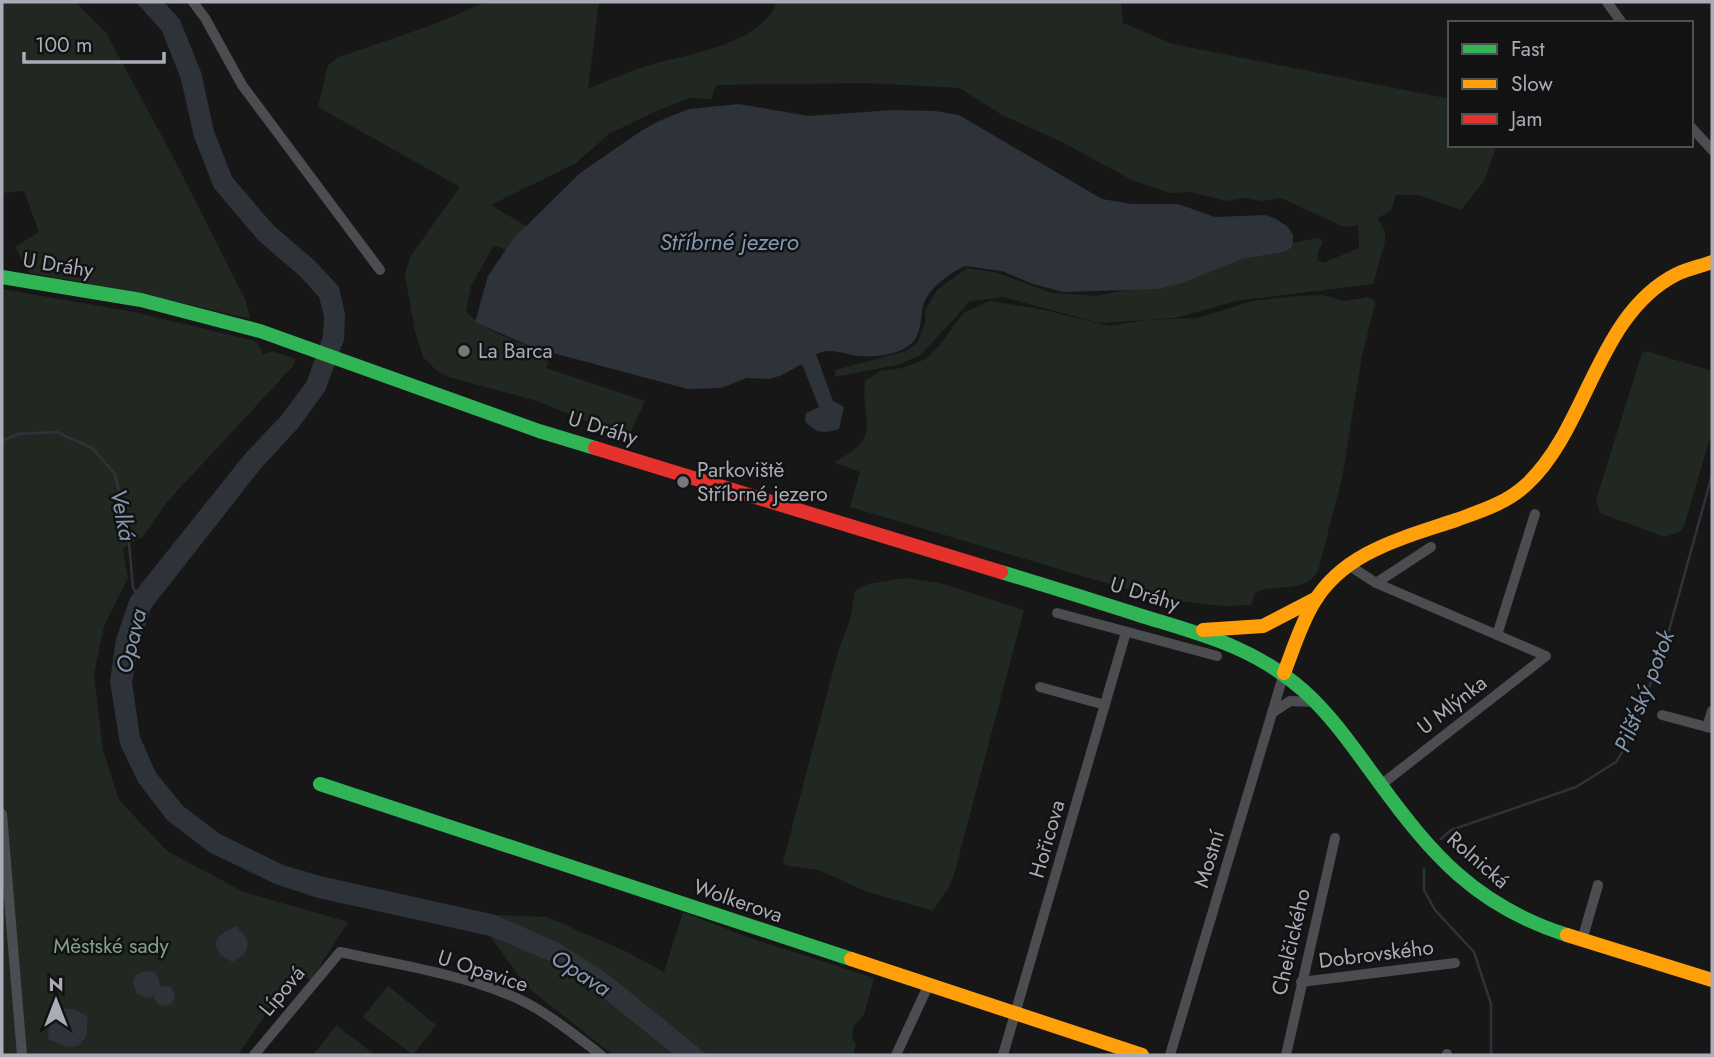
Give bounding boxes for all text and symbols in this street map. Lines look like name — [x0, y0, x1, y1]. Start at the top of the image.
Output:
scale bar — [24, 21, 164, 65]
legend — [1448, 21, 1693, 147]
text: 100 m — [35, 30, 92, 60]
text: Fast — [1511, 34, 1544, 64]
text: Slow — [1511, 69, 1553, 99]
text: Jam — [1508, 104, 1543, 134]
water label: Stříbrné jezero — [659, 225, 799, 259]
street label: U Dráhy — [20, 245, 96, 286]
place label: La Barca — [478, 336, 553, 366]
marker: La Barca — [456, 343, 472, 359]
street label: U Dráhy — [565, 403, 642, 453]
place label: Parkoviště Stříbrné jezero — [697, 455, 828, 509]
marker: Parkoviště Stříbrné jezero — [675, 474, 691, 490]
water label: Velká — [101, 486, 145, 544]
street label: U Dráhy — [1107, 569, 1184, 619]
water label: Opava — [107, 605, 155, 677]
water label: Pilšťský potok — [1605, 624, 1683, 757]
street label: U Mlýnka — [1411, 668, 1493, 742]
street label: Hořicova — [1022, 797, 1072, 881]
street label: Rolnická — [1440, 824, 1516, 896]
street label: Mostní — [1186, 825, 1232, 891]
street label: Wolkerova — [689, 872, 787, 930]
street label: Chelčického — [1264, 886, 1318, 998]
park label: Městské sady — [53, 931, 170, 961]
street label: Dobrovského — [1317, 932, 1435, 976]
water label: Opava — [544, 941, 618, 1005]
street label: U Opavice — [434, 942, 532, 1000]
street label: Lípová — [252, 959, 312, 1023]
north arrow — [21, 966, 91, 1036]
text: N — [48, 971, 64, 998]

